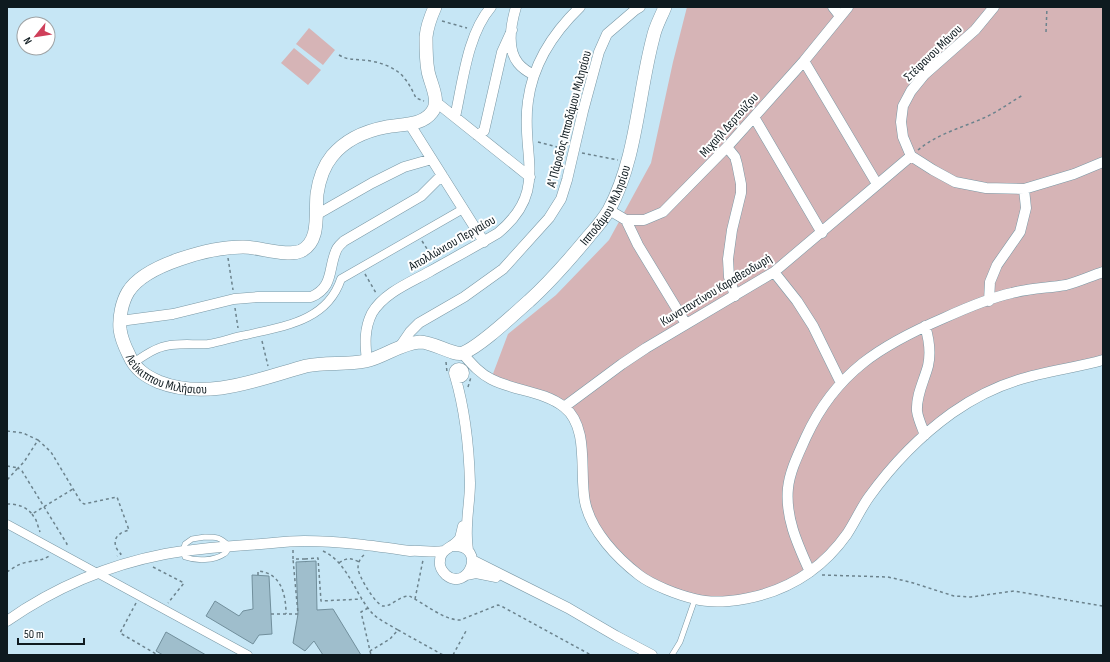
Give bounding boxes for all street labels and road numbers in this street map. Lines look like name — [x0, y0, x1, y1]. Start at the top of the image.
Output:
street label: Στέφανου Μάνου — [900, 21, 966, 85]
street label: Α' Πάροδος Ιπποδάμου Μιλησίου — [543, 49, 595, 190]
street label: Μιχαήλ Δερτούζου — [696, 90, 762, 160]
street label: Ιπποδάμου Μιλησίου — [576, 163, 634, 249]
street label: Απολλώνιου Περγαίου — [405, 212, 498, 275]
street label: Κωνσταντίνου Καραθεοδωρή — [657, 250, 775, 330]
street label: Λεύκιππου Μιλήσιου — [121, 351, 207, 397]

